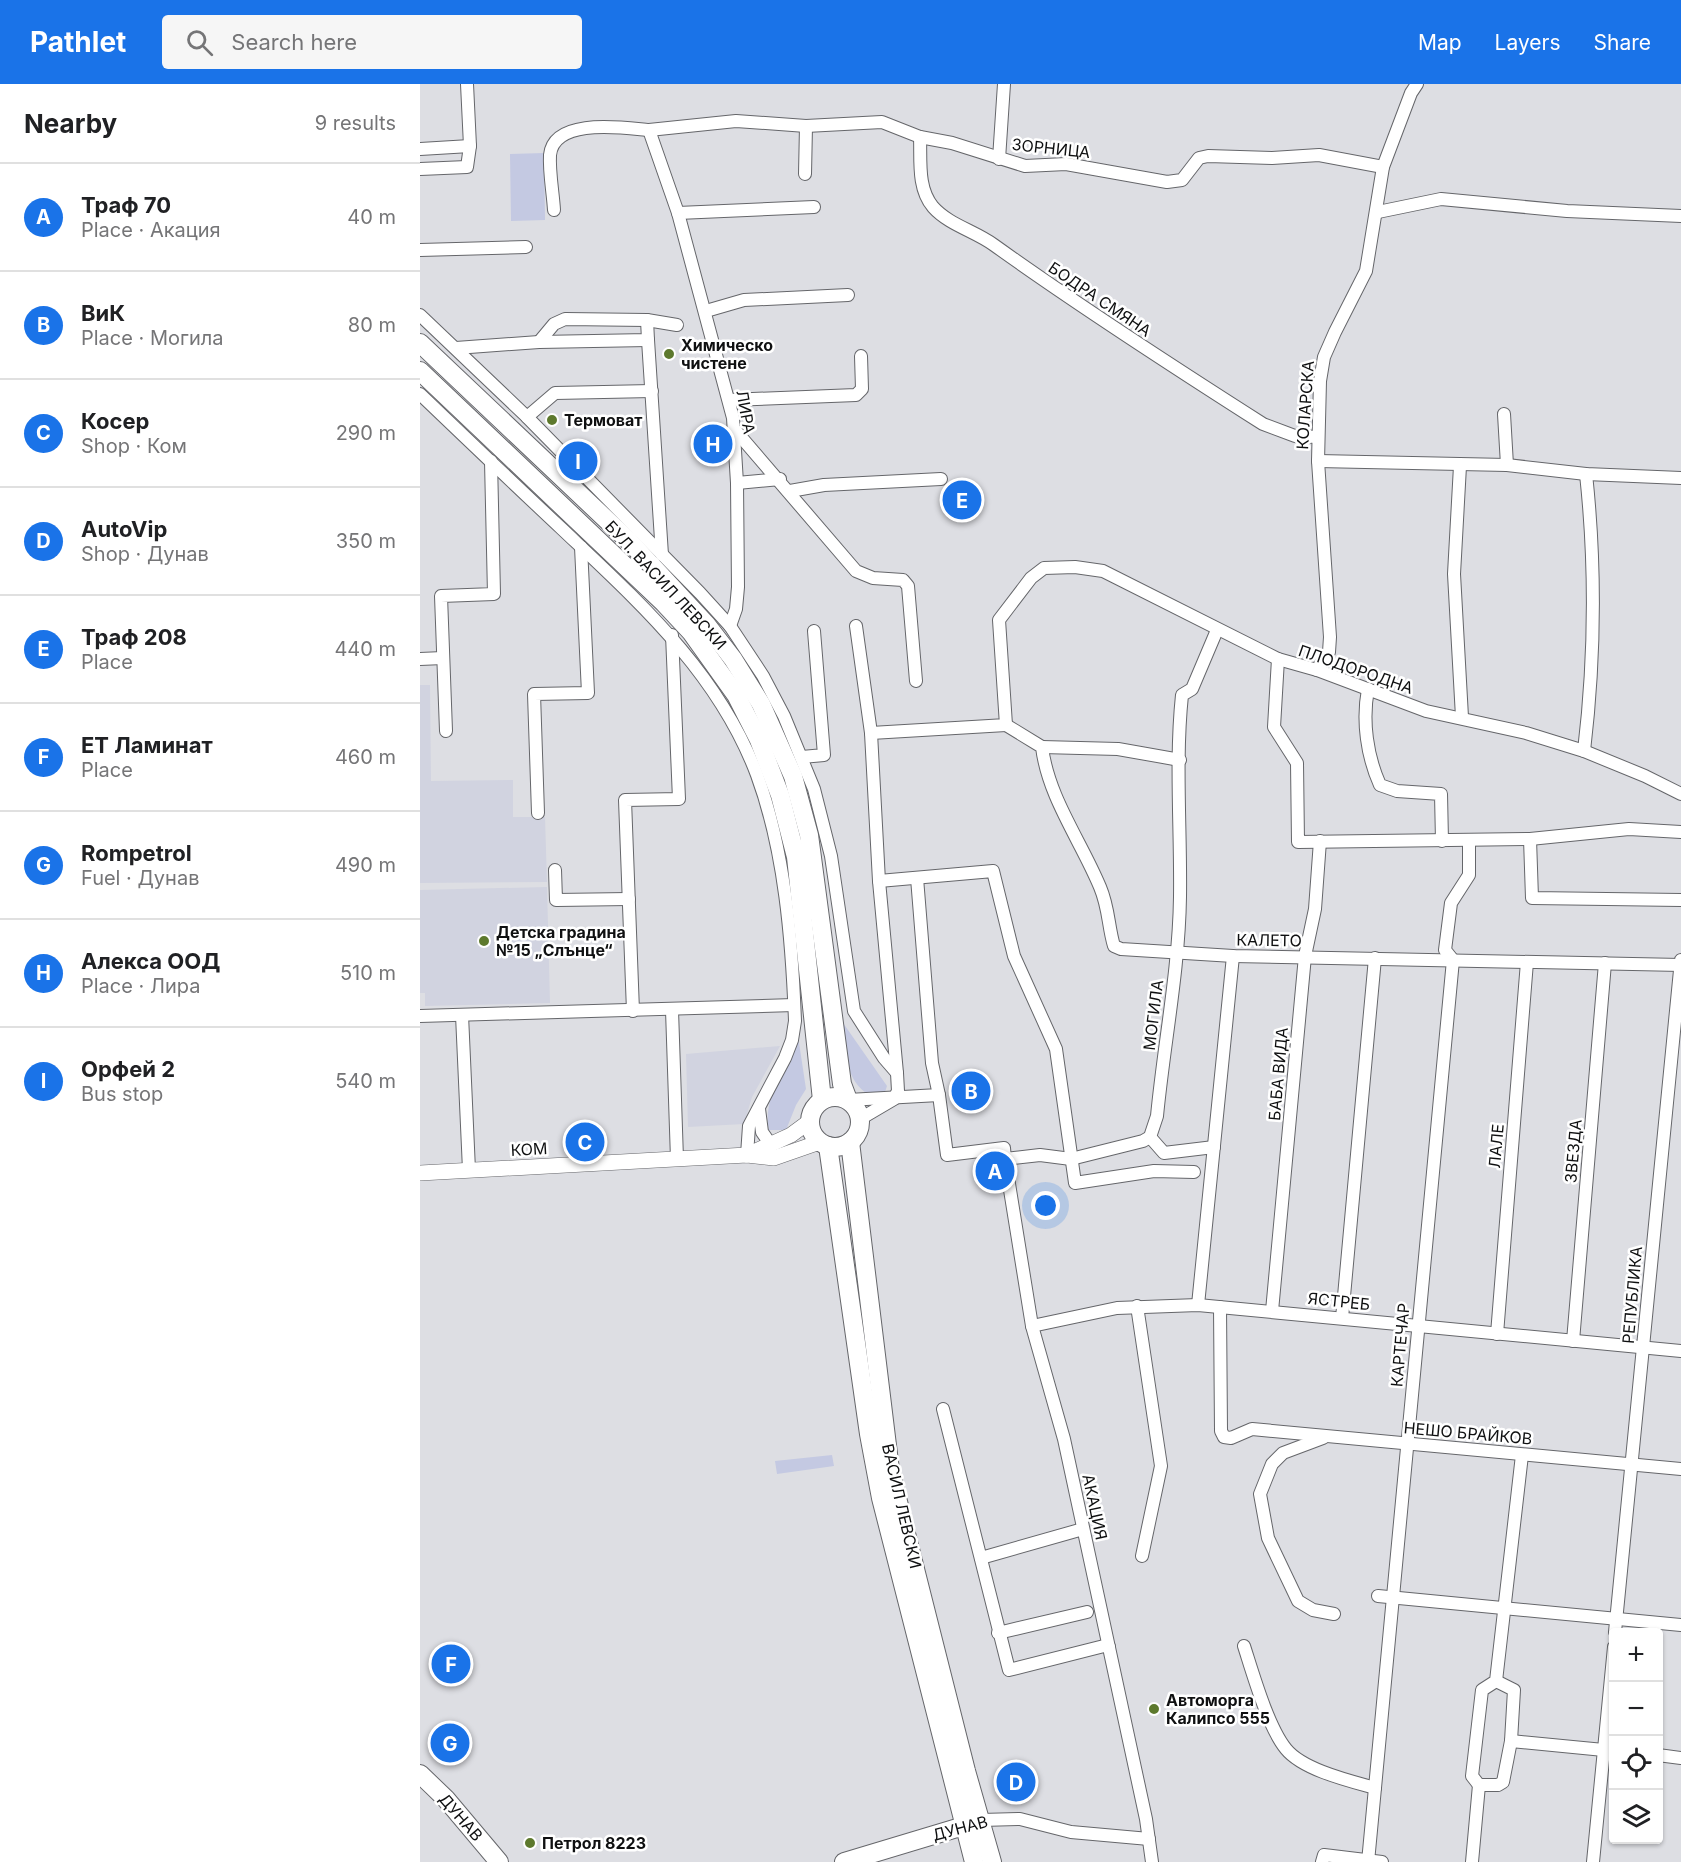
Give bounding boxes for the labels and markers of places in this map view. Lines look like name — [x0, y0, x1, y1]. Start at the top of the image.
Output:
place label: Химическо чистене — [681, 335, 773, 373]
marker: Химическо чистене — [662, 347, 676, 361]
place label: Термоват — [564, 410, 643, 430]
marker: Термоват — [545, 413, 559, 427]
pin: H — [694, 422, 732, 466]
pin: I — [558, 438, 598, 484]
pin: E — [942, 478, 982, 522]
place label: Детска градина №15 „Слънце“ — [496, 922, 626, 960]
marker: Детска градина №15 „Слънце“ — [477, 934, 491, 948]
pin: B — [952, 1068, 990, 1114]
pin: C — [566, 1120, 604, 1164]
pin: A — [976, 1148, 1014, 1194]
pin: F — [432, 1642, 471, 1686]
place label: Автоморга Калипсо 555 — [1166, 1690, 1270, 1728]
marker: Автоморга Калипсо 555 — [1147, 1702, 1161, 1716]
pin: G — [430, 1720, 470, 1766]
pin: D — [996, 1760, 1036, 1804]
place label: Петрол 8223 — [542, 1833, 646, 1853]
marker: Петрол 8223 — [523, 1836, 537, 1850]

